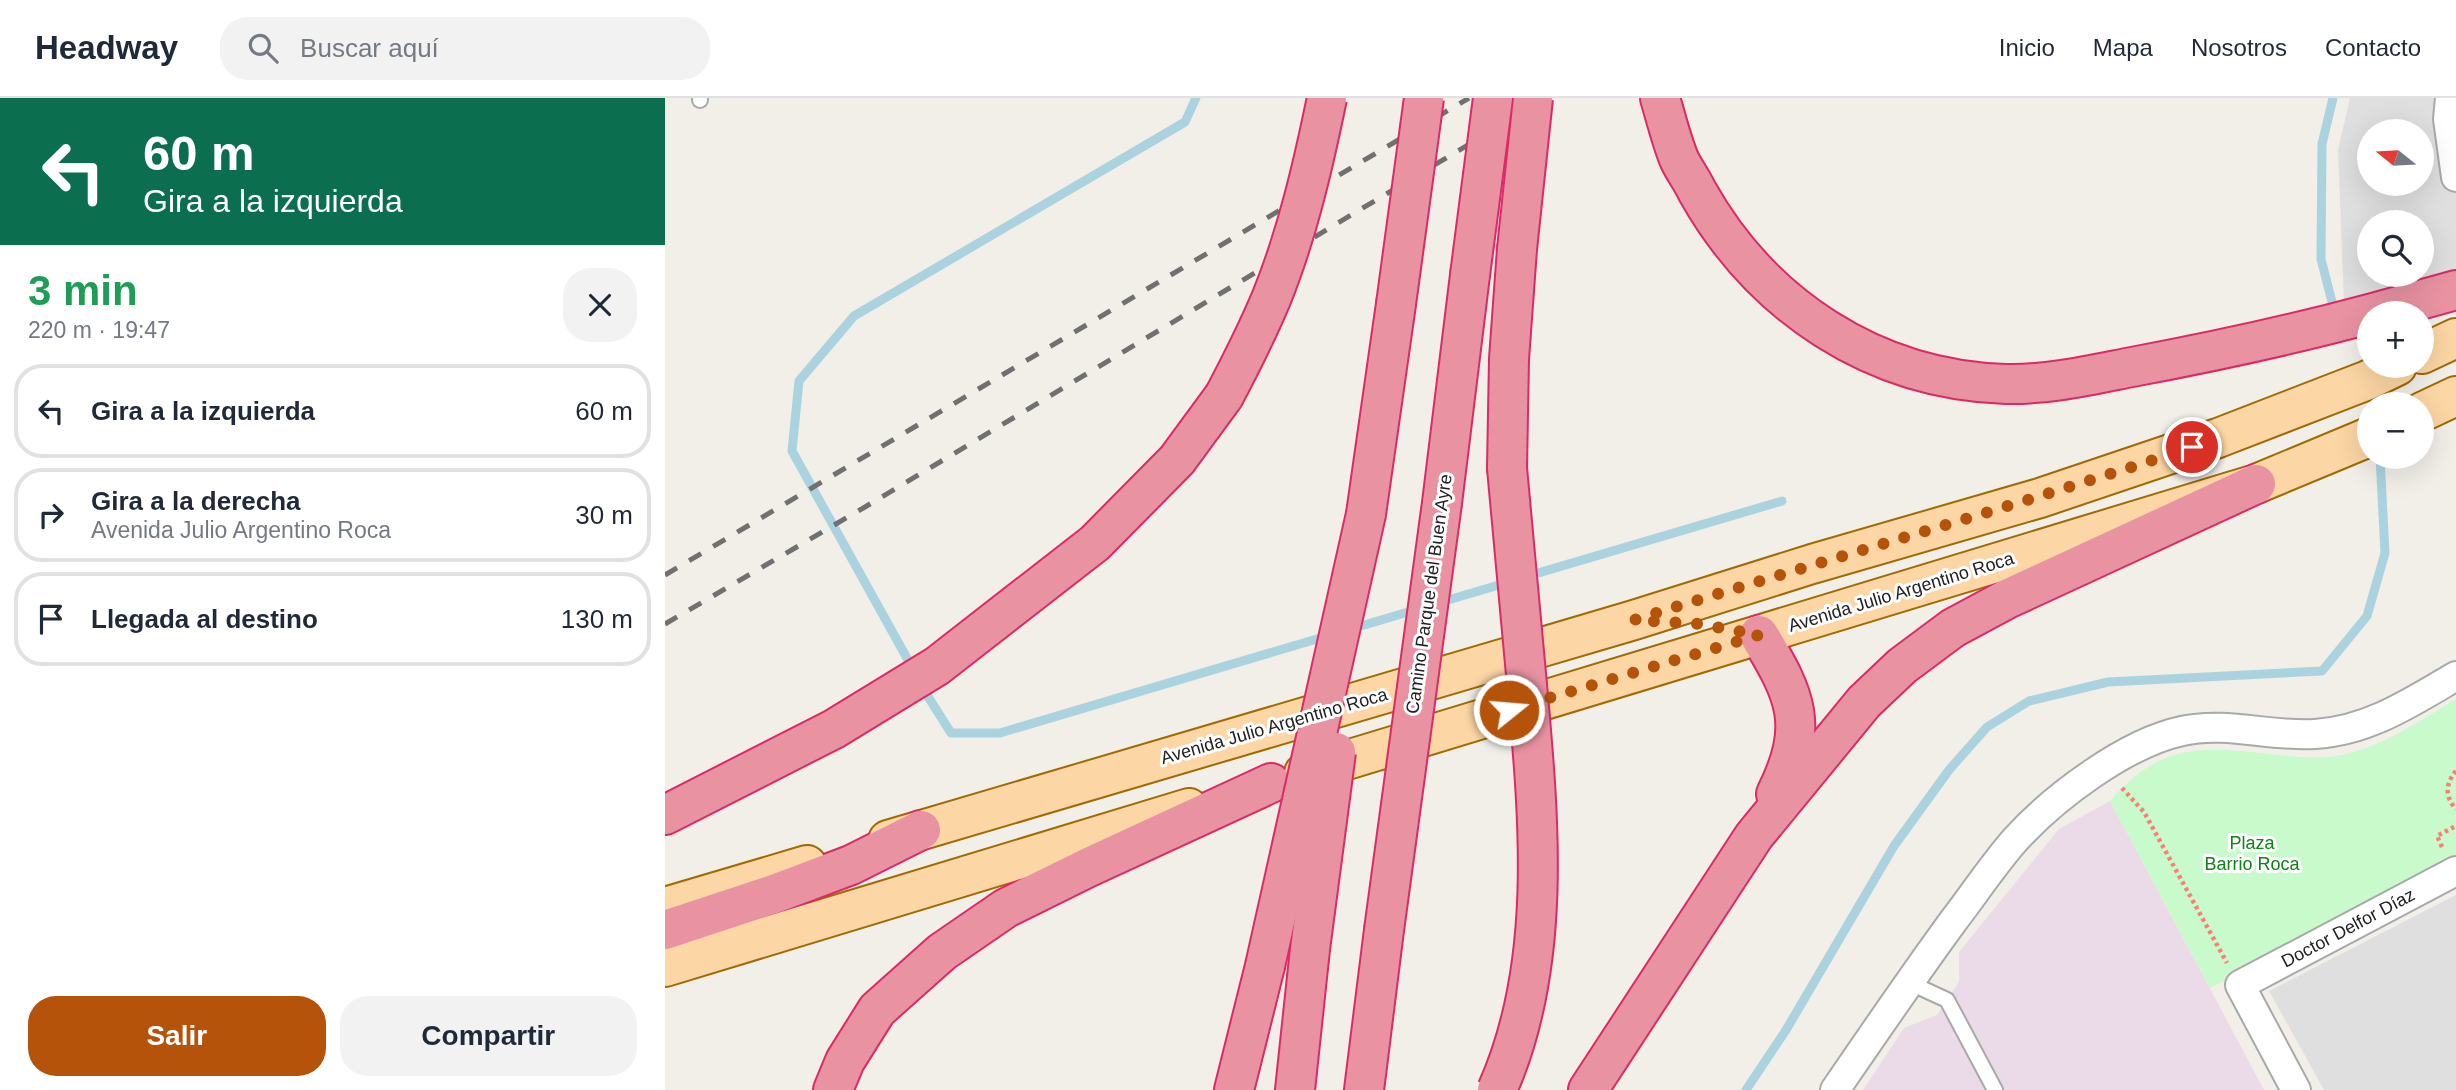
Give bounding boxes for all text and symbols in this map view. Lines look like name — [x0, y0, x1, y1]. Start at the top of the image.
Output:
search box — [220, 17, 710, 80]
text: Headway — [35, 29, 178, 66]
icon: search — [244, 29, 282, 67]
text: Buscar aquí — [300, 33, 439, 63]
text: Inicio — [1999, 34, 2055, 61]
text: Mapa — [2093, 34, 2153, 61]
text: Nosotros — [2191, 34, 2287, 61]
text: Contacto — [2325, 34, 2421, 61]
north arrow — [2357, 119, 2434, 196]
map controls — [2357, 119, 2434, 469]
icon: left — [28, 126, 119, 217]
text: 60 m — [143, 126, 255, 180]
text: Gira a la izquierda — [143, 183, 403, 219]
button: search — [2357, 210, 2434, 287]
text: 3 min — [28, 267, 138, 314]
button: close — [563, 268, 637, 342]
button: + — [2357, 301, 2434, 378]
text: 220 m · 19:47 — [28, 317, 170, 343]
icon: left — [32, 392, 70, 430]
button: − — [2357, 392, 2434, 469]
text: Gira a la izquierda — [91, 396, 315, 426]
text: 60 m — [575, 396, 633, 426]
pin — [2162, 417, 2222, 477]
icon: arrive — [2173, 428, 2211, 466]
street label: Camino Parque del Buen Ayre — [1402, 473, 1456, 715]
text: Gira a la derecha — [91, 486, 301, 516]
icon: right — [32, 496, 70, 534]
text: 30 m — [575, 500, 633, 530]
text: Avenida Julio Argentino Roca — [91, 517, 391, 543]
street label: Avenida Julio Argentino Roca — [1786, 548, 2017, 636]
icon: arrive — [32, 600, 70, 638]
text: Llegada al destino — [91, 604, 318, 634]
text: 130 m — [561, 604, 633, 634]
position arrow — [1472, 673, 1546, 747]
street label: Avenida Julio Argentino Roca — [1158, 684, 1391, 768]
park label: Plaza Barrio Roca — [2204, 833, 2301, 874]
street label: Doctor Delfor Díaz — [2278, 884, 2418, 972]
button: Salir — [28, 996, 326, 1076]
button: Compartir — [340, 996, 637, 1076]

